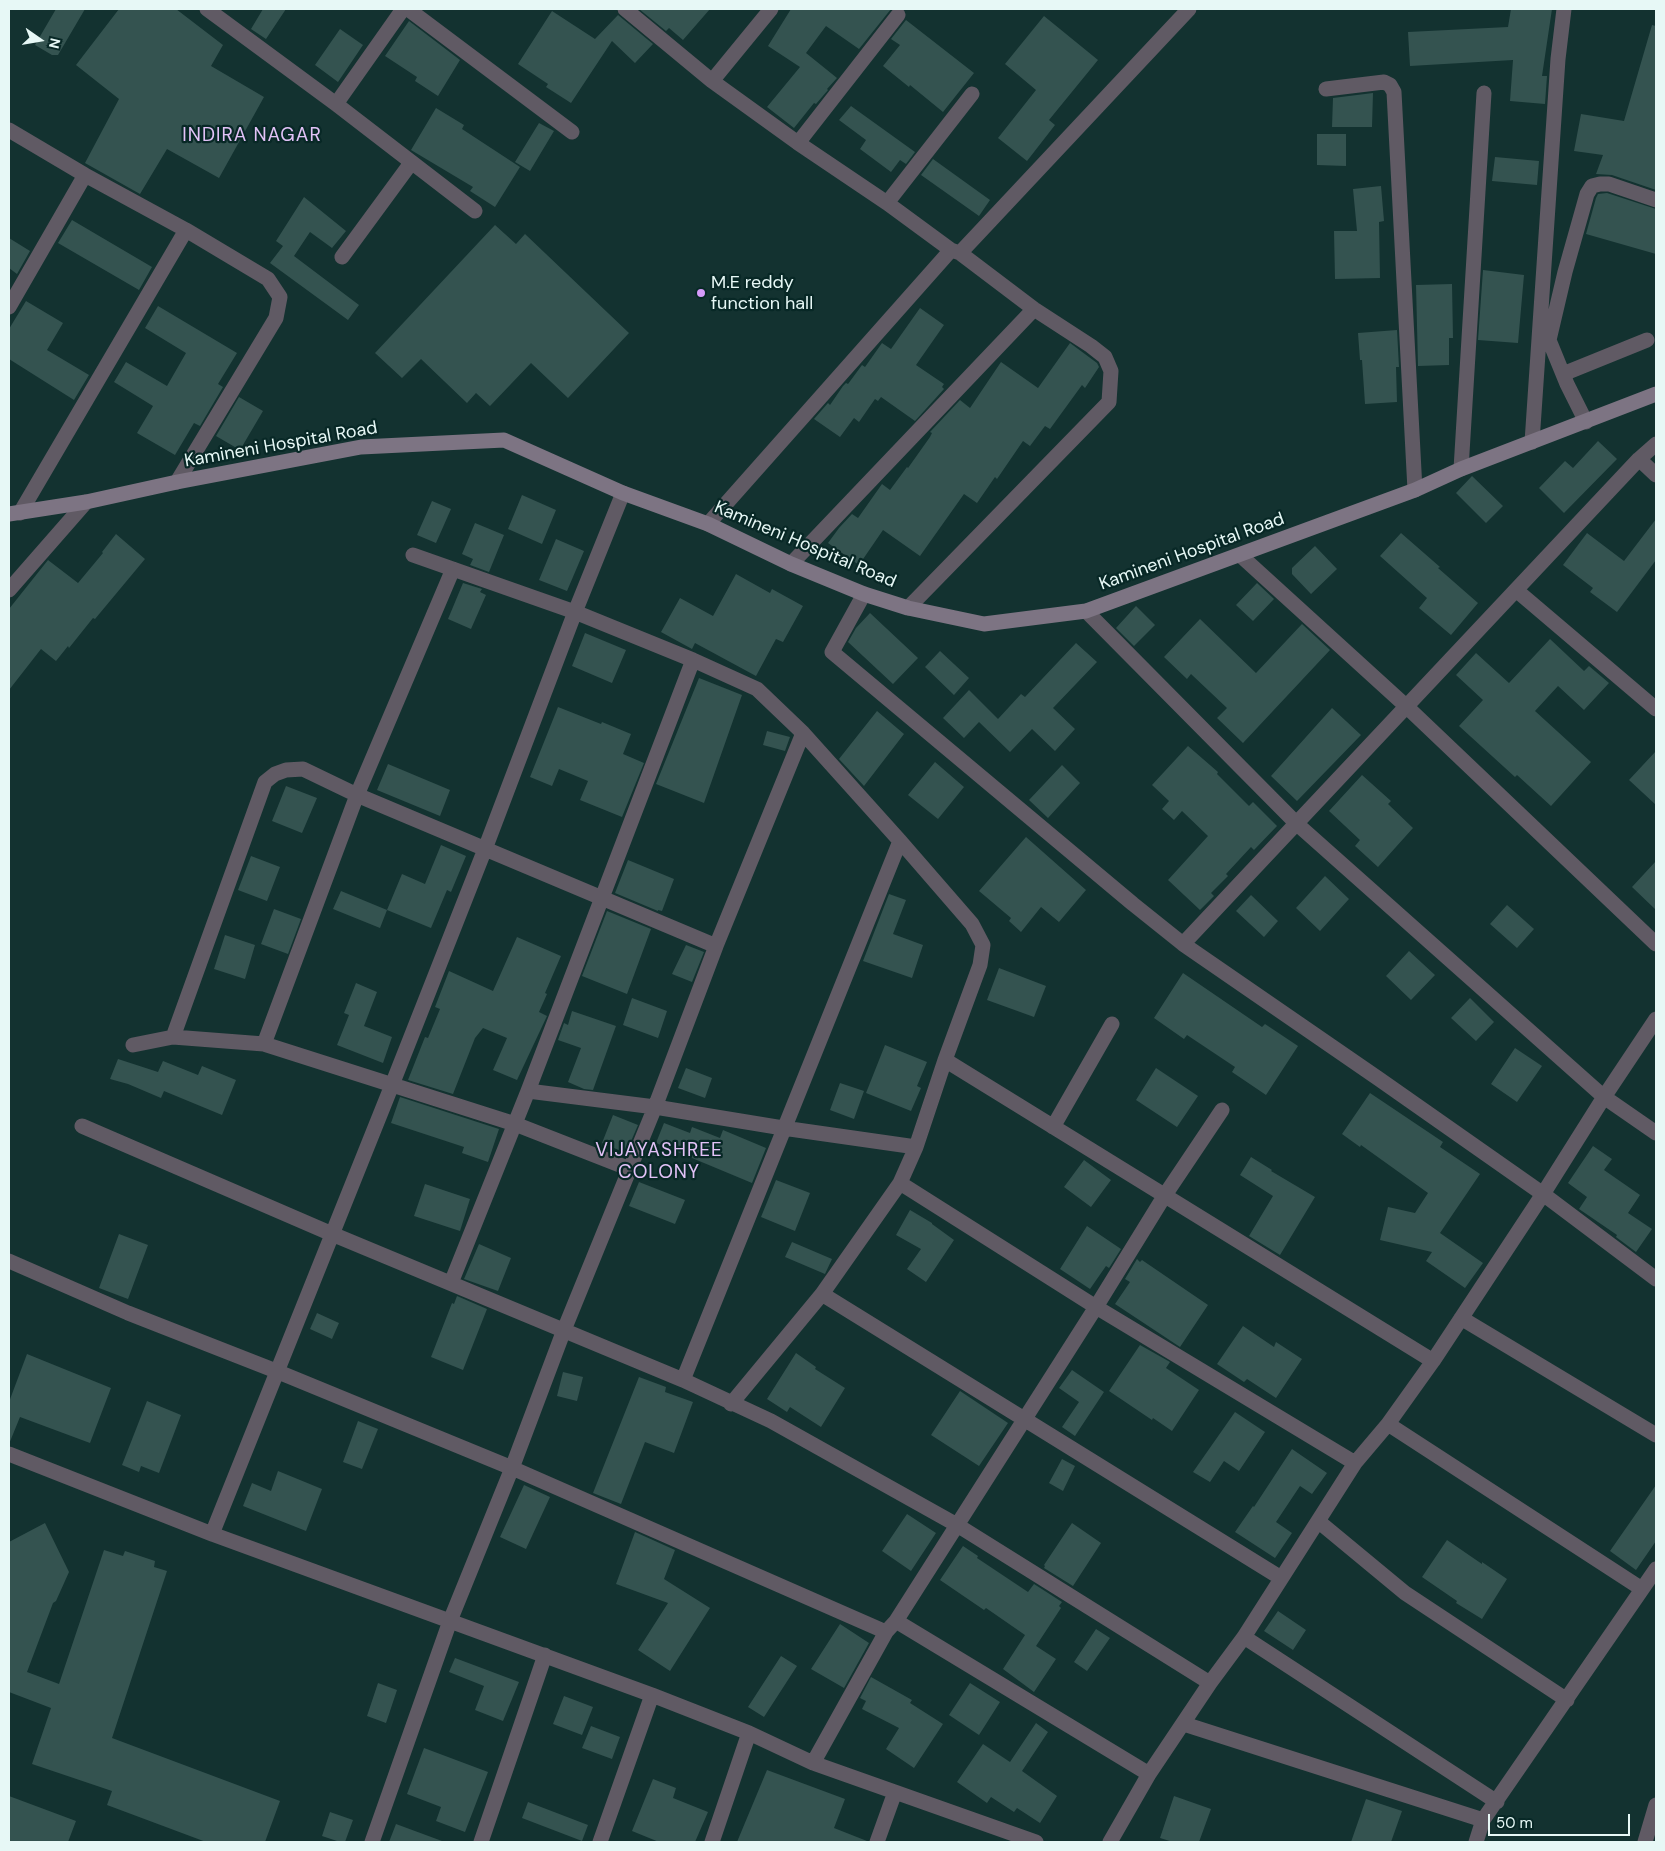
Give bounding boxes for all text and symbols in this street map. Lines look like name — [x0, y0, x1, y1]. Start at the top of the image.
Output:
north arrow — [15, 15, 65, 65]
text: N — [45, 36, 65, 50]
district label: INDIRA NAGAR — [181, 125, 323, 147]
place label: M.E reddy function hall — [711, 272, 813, 314]
marker: M.E reddy function hall — [695, 287, 707, 299]
street label: Kamineni Hospital Road — [183, 417, 379, 473]
street label: Kamineni Hospital Road — [711, 497, 899, 593]
street label: Kamineni Hospital Road — [1097, 508, 1287, 596]
district label: VIJAYASHREE COLONY — [594, 1140, 724, 1184]
scale bar — [1490, 1804, 1632, 1836]
text: 50 m — [1496, 1813, 1533, 1833]

